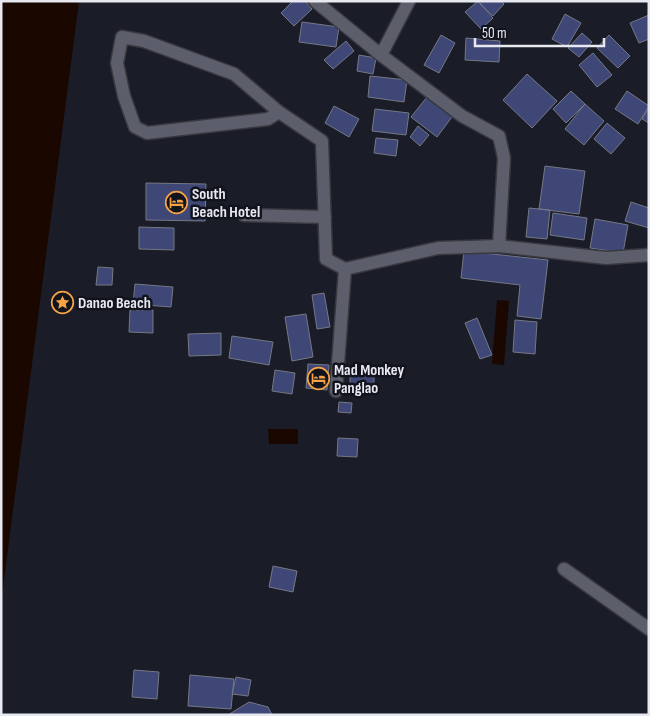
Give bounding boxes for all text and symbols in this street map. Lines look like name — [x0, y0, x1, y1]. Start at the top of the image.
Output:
scale bar — [475, 15, 604, 47]
text: 50 m — [482, 24, 507, 43]
place label: South Beach Hotel — [192, 185, 260, 222]
hotel icon: South Beach Hotel — [164, 190, 188, 214]
place icon: Danao Beach — [50, 290, 74, 314]
place label: Danao Beach — [78, 294, 151, 313]
place label: Mad Monkey Panglao — [334, 361, 405, 398]
hotel icon: Mad Monkey Panglao — [306, 366, 330, 390]

